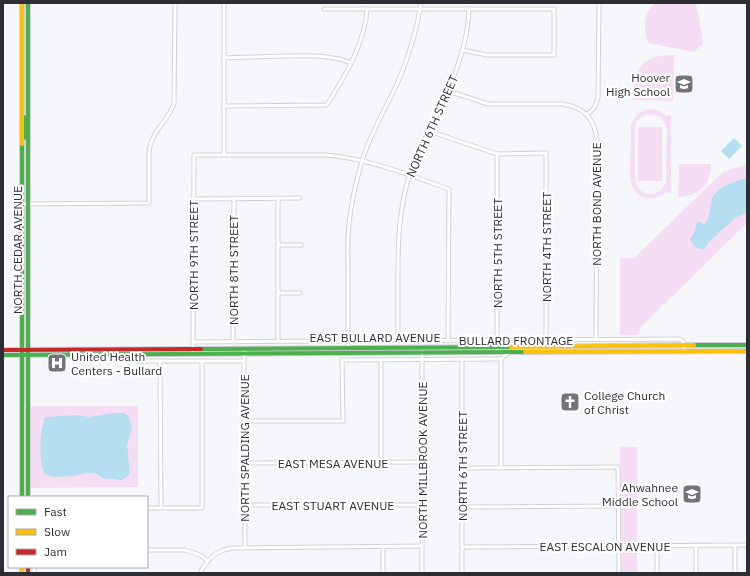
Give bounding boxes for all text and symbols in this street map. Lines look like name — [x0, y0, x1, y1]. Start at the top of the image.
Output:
place label: Hoover High School — [606, 70, 671, 99]
street label: NORTH 6TH STREET — [403, 73, 461, 179]
school or university icon: Hoover High School — [673, 73, 695, 95]
street label: NORTH BOND AVENUE — [589, 142, 604, 266]
street label: NORTH CEDAR AVENUE — [10, 186, 25, 314]
street label: NORTH 4TH STREET — [539, 192, 554, 302]
street label: NORTH 5TH STREET — [490, 198, 505, 308]
street label: NORTH 9TH STREET — [186, 200, 201, 310]
street label: NORTH 8TH STREET — [226, 215, 241, 325]
street label: EAST BULLARD AVENUE — [310, 330, 440, 345]
street label: BULLARD FRONTAGE — [459, 333, 573, 348]
place label: United Health Centers - Bullard — [71, 349, 162, 378]
hospital icon: United Health Centers - Bullard — [46, 352, 68, 374]
street label: NORTH SPALDING AVENUE — [237, 374, 252, 522]
street label: NORTH MILLBROOK AVENUE — [415, 381, 430, 539]
place label: College Church of Christ — [584, 388, 665, 417]
church icon: College Church of Christ — [559, 391, 581, 413]
street label: NORTH 6TH STREET — [455, 411, 470, 521]
street label: EAST MESA AVENUE — [278, 456, 388, 471]
place label: Ahwahnee Middle School — [602, 480, 678, 509]
school or university icon: Ahwahnee Middle School — [681, 483, 703, 505]
legend — [8, 496, 148, 568]
street label: EAST STUART AVENUE — [272, 498, 394, 513]
text: Fast — [44, 504, 67, 519]
text: Slow — [44, 524, 70, 539]
street label: EAST ESCALON AVENUE — [540, 539, 670, 554]
text: Jam — [44, 544, 67, 559]

